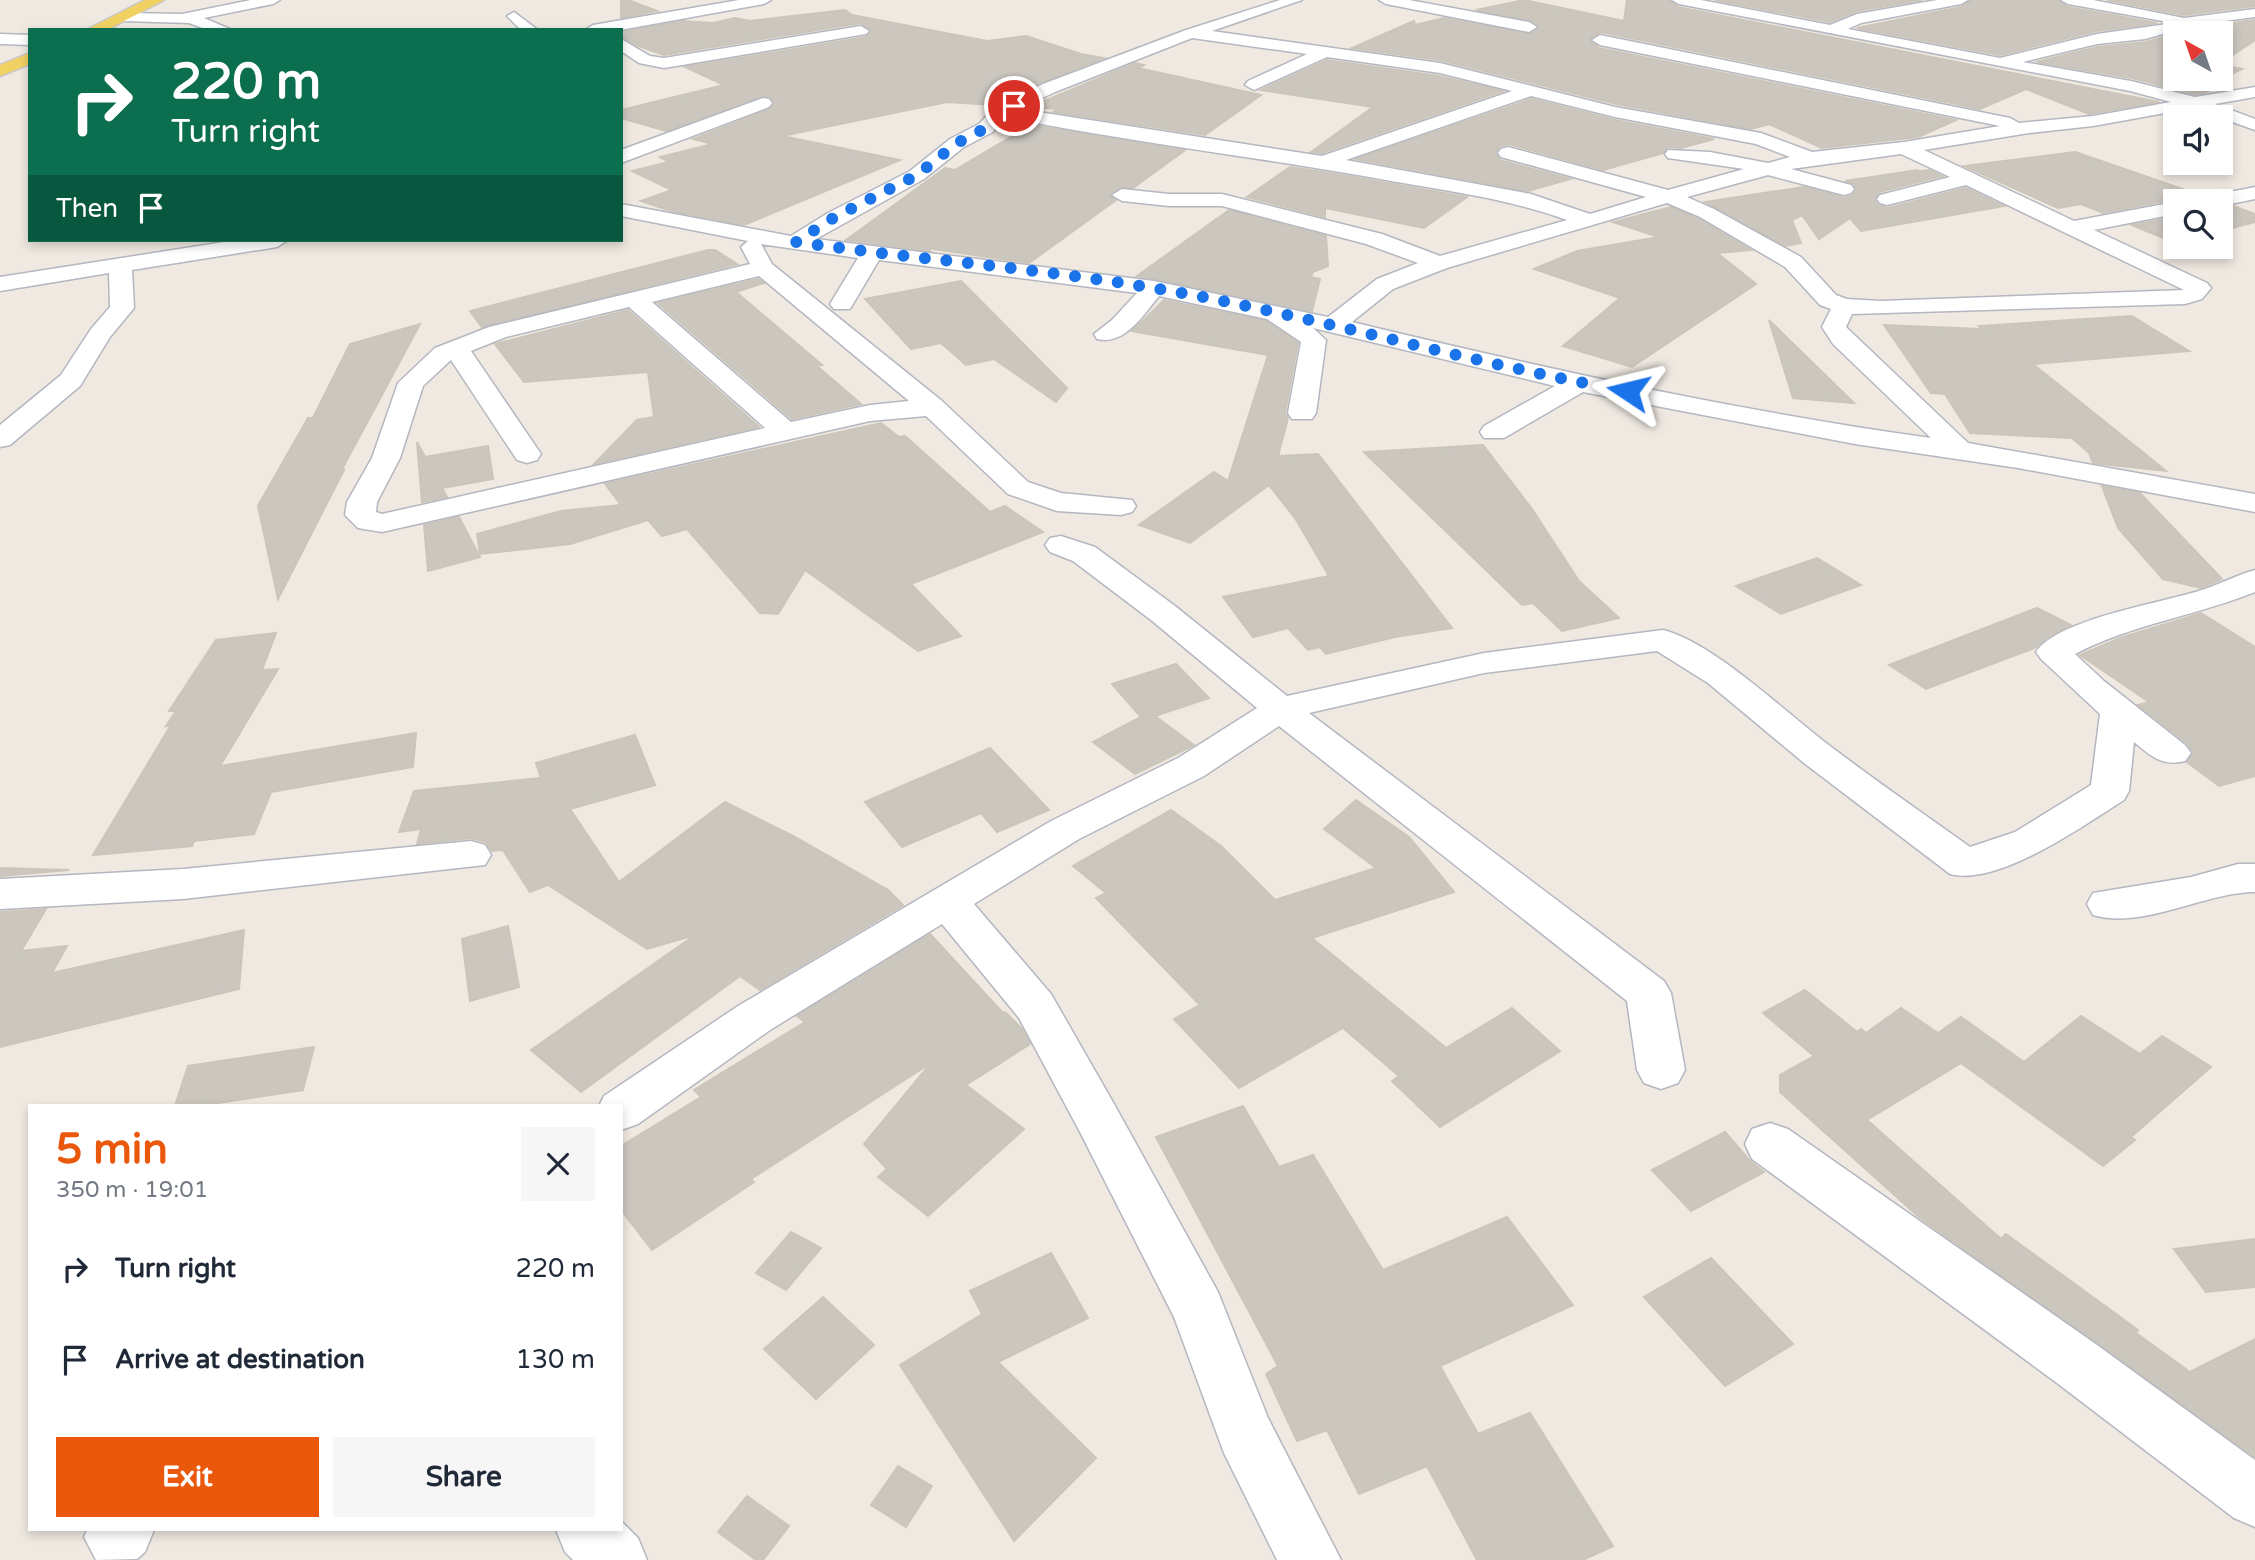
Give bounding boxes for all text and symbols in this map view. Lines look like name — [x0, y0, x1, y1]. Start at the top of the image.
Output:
north arrow — [2163, 21, 2233, 91]
map controls — [2163, 21, 2233, 259]
text: 220 m — [171, 53, 321, 112]
icon: right — [56, 56, 147, 147]
pin — [984, 76, 1044, 136]
icon: arrive — [995, 87, 1033, 125]
button: sound — [2163, 105, 2233, 175]
text: Turn right — [171, 113, 320, 151]
icon: arrive — [132, 189, 170, 227]
button: search — [2163, 189, 2233, 259]
text: Then — [56, 193, 118, 224]
position arrow — [1591, 354, 1665, 428]
text: 5 min — [56, 1124, 168, 1175]
button: close — [521, 1127, 595, 1201]
text: 350 m · 19:01 — [56, 1176, 208, 1204]
icon: right — [56, 1250, 94, 1288]
text: Turn right — [115, 1253, 236, 1284]
text: 220 m — [515, 1253, 595, 1284]
icon: arrive — [56, 1341, 94, 1379]
text: Arrive at destination — [115, 1344, 365, 1375]
text: 130 m — [515, 1344, 595, 1375]
button: Exit — [56, 1437, 319, 1517]
button: Share — [333, 1437, 595, 1517]

